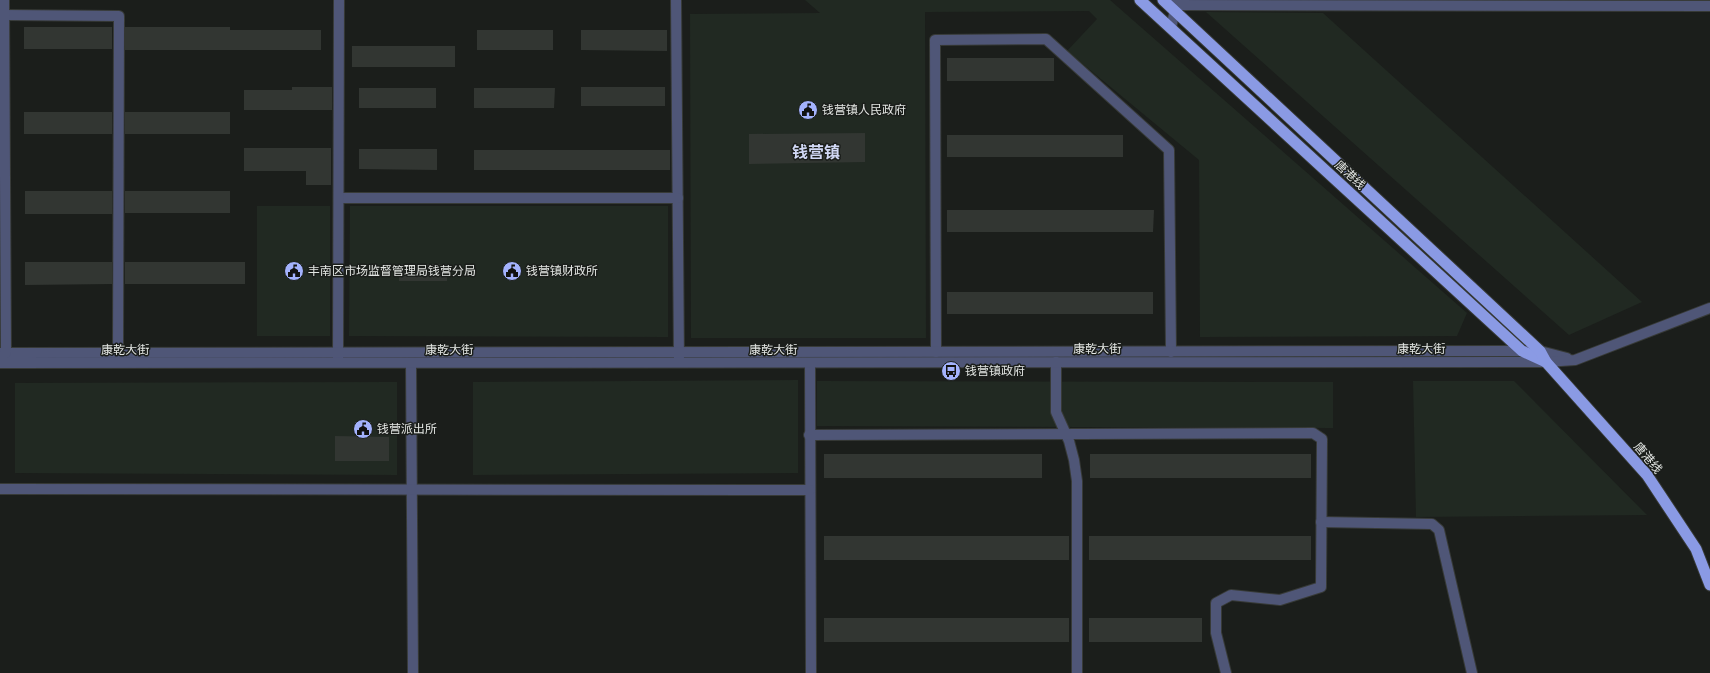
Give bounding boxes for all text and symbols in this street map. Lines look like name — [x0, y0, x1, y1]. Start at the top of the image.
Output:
public building icon: 钱营镇人民政府 — [797, 99, 819, 121]
place label: 钱营镇人民政府 — [822, 103, 906, 117]
district label: 钱营镇 — [792, 143, 840, 162]
street label: 唐港线 — [1332, 158, 1368, 192]
public building icon: 丰南区市场监督管理局钱营分局 — [283, 260, 305, 282]
public building icon: 钱营镇财政所 — [501, 260, 523, 282]
place label: 丰南区市场监督管理局钱营分局 — [308, 264, 476, 278]
place label: 钱营镇财政所 — [526, 264, 598, 278]
street label: 康乾大街 — [1073, 342, 1121, 356]
street label: 康乾大街 — [1397, 342, 1445, 356]
street label: 康乾大街 — [101, 343, 149, 357]
street label: 康乾大街 — [425, 343, 473, 357]
street label: 康乾大街 — [749, 343, 797, 357]
bus stop icon: 钱营镇政府 — [940, 360, 962, 382]
place label: 钱营镇政府 — [965, 364, 1025, 378]
public building icon: 钱营派出所 — [352, 418, 374, 440]
place label: 钱营派出所 — [377, 422, 437, 436]
street label: 唐港线 — [1631, 440, 1665, 476]

